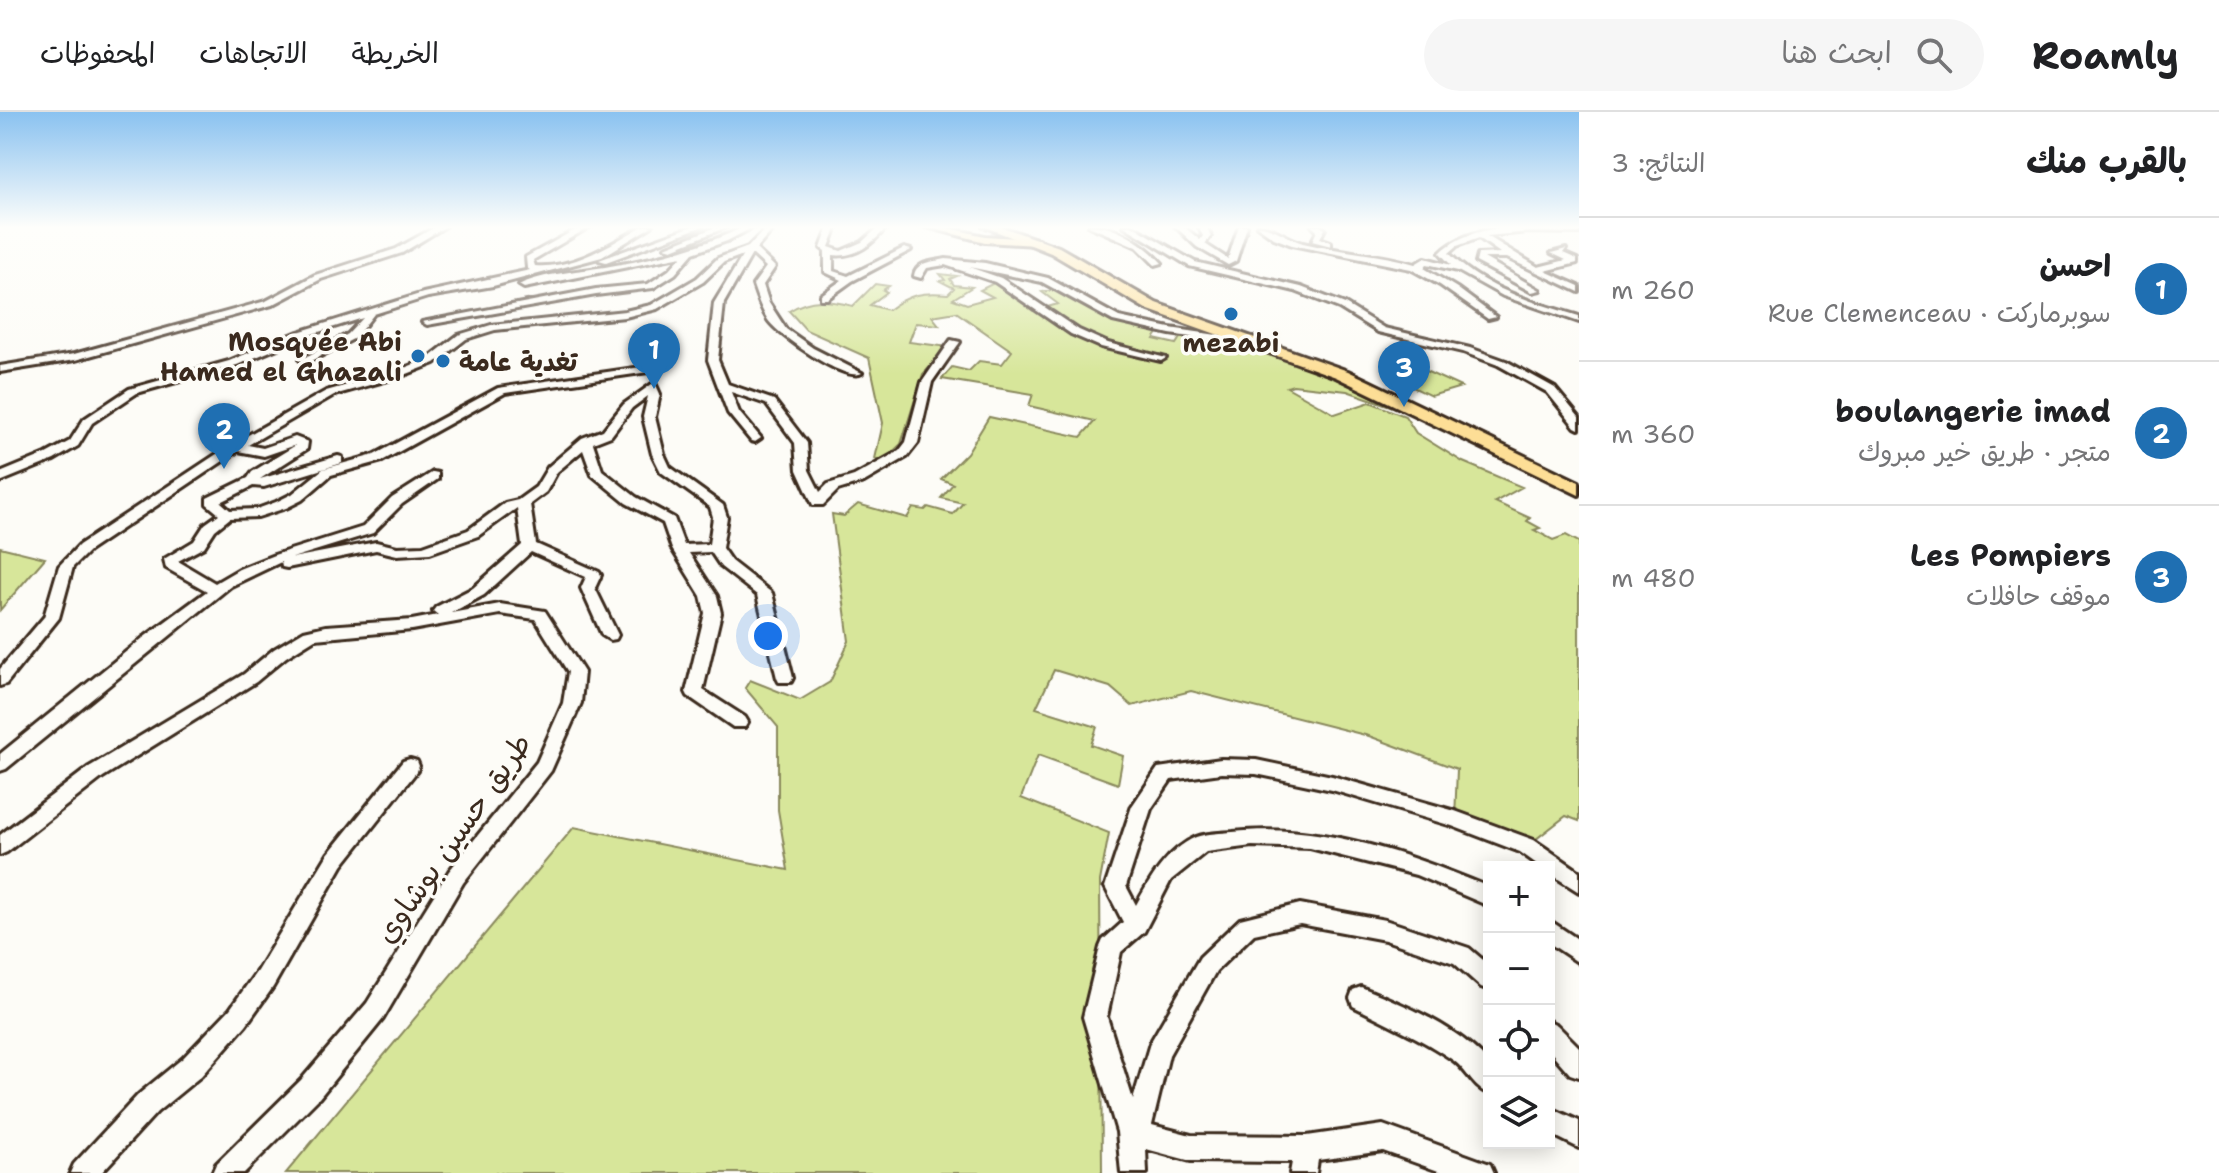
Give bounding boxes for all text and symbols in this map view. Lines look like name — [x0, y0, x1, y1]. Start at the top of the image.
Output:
search box — [1424, 19, 1984, 91]
text: Roamly — [2032, 30, 2179, 81]
text: ابحث هنا — [1781, 32, 1892, 73]
icon: search — [1912, 33, 1956, 77]
text: المحفوظات — [40, 34, 155, 72]
text: الاتجاهات — [199, 34, 307, 72]
text: الخريطة — [351, 34, 439, 72]
text: بالقرب منك — [2026, 138, 2187, 184]
text: النتائج: 3 — [1611, 145, 1705, 180]
text: احسن — [2039, 245, 2111, 286]
text: 260 m — [1611, 272, 1695, 307]
text: 1 — [2155, 272, 2167, 307]
text: سوبرماركت · Rue Clemenceau — [1768, 295, 2111, 330]
marker: mezabi — [1222, 305, 1240, 323]
pin: 1 — [628, 323, 680, 389]
place label: Mosquée Abi Hamed el Ghazali — [160, 324, 402, 389]
place label: mezabi — [1183, 325, 1280, 360]
pin: 3 — [1378, 341, 1430, 407]
place label: تغدية عامة — [459, 344, 579, 379]
marker: Mosquée Abi Hamed el Ghazali — [409, 347, 427, 365]
marker: تغدية عامة — [434, 352, 452, 370]
text: boulangerie imad — [1835, 391, 2111, 432]
pin: 2 — [198, 403, 250, 469]
text: 360 m — [1611, 416, 1696, 451]
text: 2 — [2152, 416, 2170, 451]
text: متجر · طريق خير مبروك — [1858, 434, 2111, 469]
text: Les Pompiers — [1910, 535, 2111, 576]
text: 480 m — [1611, 560, 1696, 595]
text: 3 — [2152, 560, 2170, 595]
text: موقف حافلات — [1966, 578, 2111, 613]
your location — [748, 616, 788, 656]
street label: طريق حسين بوشاوي — [365, 725, 542, 952]
map controls — [1483, 861, 1555, 1149]
button: + — [1483, 861, 1555, 933]
button: − — [1483, 933, 1555, 1005]
button: locate — [1483, 1005, 1555, 1077]
button: layers — [1483, 1077, 1555, 1149]

